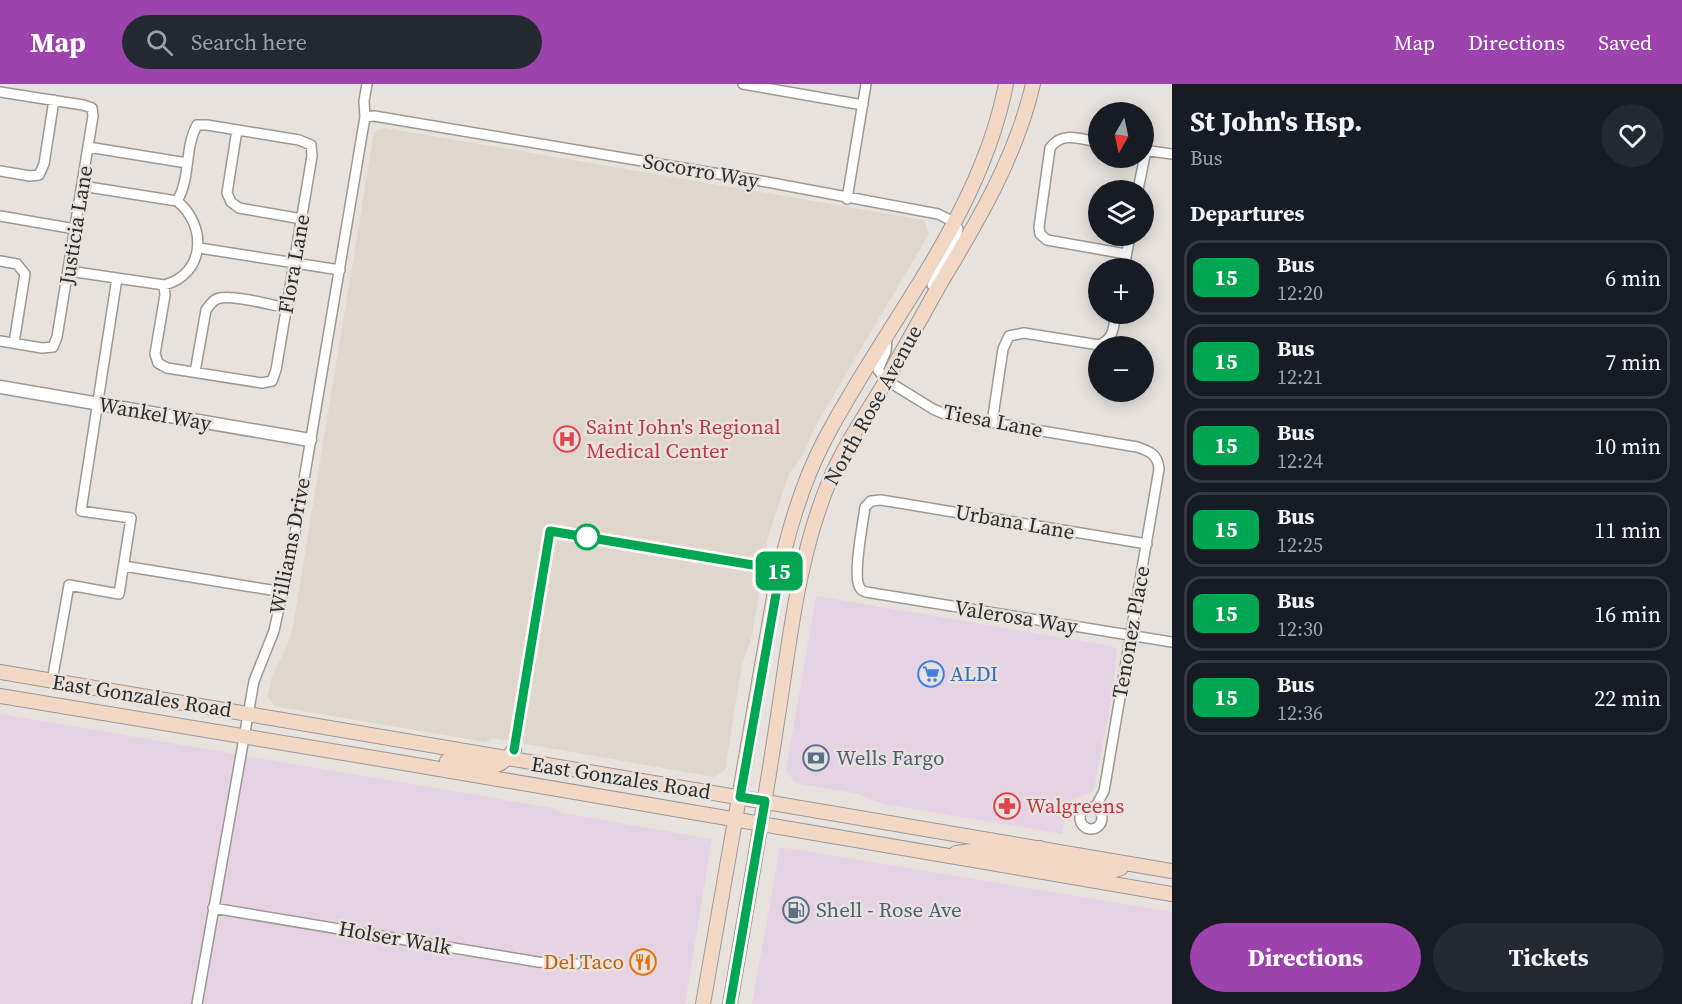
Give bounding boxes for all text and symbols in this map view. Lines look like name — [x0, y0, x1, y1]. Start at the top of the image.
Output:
search box — [122, 15, 542, 69]
text: Map — [30, 23, 86, 61]
icon: search — [143, 26, 176, 59]
text: Search here — [191, 27, 307, 57]
text: Map — [1394, 28, 1435, 57]
text: Directions — [1468, 28, 1565, 57]
text: Saved — [1598, 28, 1652, 57]
north arrow — [1088, 102, 1154, 168]
map controls — [1088, 102, 1154, 402]
text: St John's Hsp. — [1190, 102, 1362, 140]
button: heart — [1601, 104, 1664, 167]
text: Bus — [1190, 144, 1223, 172]
street label: Socorro Way — [641, 146, 762, 195]
street label: Justicia Lane — [52, 163, 99, 288]
button: layers — [1088, 180, 1154, 246]
text: Departures — [1190, 198, 1304, 228]
street label: Flora Lane — [270, 212, 317, 316]
text: Bus — [1277, 249, 1314, 279]
button: + — [1088, 258, 1154, 324]
text: 15 — [1215, 263, 1237, 292]
text: 6 min — [1605, 263, 1661, 293]
text: 12:20 — [1277, 279, 1323, 307]
street label: North Rose Avenue — [816, 319, 929, 490]
text: Bus — [1277, 333, 1314, 363]
button: − — [1088, 336, 1154, 402]
text: 15 — [1215, 347, 1237, 376]
text: 7 min — [1605, 347, 1661, 377]
text: 12:21 — [1277, 363, 1323, 391]
street label: Wankel Way — [96, 389, 214, 438]
street label: Tiesa Lane — [941, 397, 1045, 444]
place label: Saint John's Regional Medical Center — [586, 412, 781, 465]
text: Bus — [1277, 417, 1314, 447]
hospital icon: Saint John's Regional Medical Center — [552, 424, 582, 454]
text: 15 — [1215, 431, 1237, 460]
text: 10 min — [1594, 431, 1661, 461]
text: 12:24 — [1277, 447, 1323, 475]
street label: Williams Drive — [262, 475, 317, 617]
street label: Urbana Lane — [953, 497, 1077, 546]
text: Bus — [1277, 501, 1314, 531]
text: 15 — [1215, 515, 1237, 544]
text: 11 min — [1594, 515, 1661, 545]
unlabelled marker — [574, 524, 600, 550]
text: 12:25 — [1277, 531, 1323, 559]
line badge: 15 — [752, 552, 806, 590]
text: 15 — [768, 557, 790, 586]
street label: Tenonez Place — [1105, 563, 1156, 700]
text: Bus — [1277, 585, 1314, 615]
street label: Valerosa Way — [952, 592, 1080, 641]
text: 15 — [1215, 599, 1237, 628]
text: 16 min — [1594, 599, 1661, 629]
text: 12:30 — [1277, 615, 1323, 643]
supermarket icon: ALDI — [916, 659, 946, 689]
place label: ALDI — [950, 659, 998, 688]
street label: East Gonzales Road — [50, 667, 234, 724]
text: Bus — [1277, 669, 1314, 699]
text: 15 — [1215, 683, 1237, 712]
text: 22 min — [1594, 683, 1661, 713]
text: 12:36 — [1277, 699, 1323, 727]
bank icon: Wells Fargo — [801, 743, 831, 773]
place label: Wells Fargo — [836, 743, 945, 772]
street label: East Gonzales Road — [529, 749, 713, 806]
pharmacy icon: Walgreens — [992, 791, 1022, 821]
place label: Walgreens — [1026, 791, 1124, 820]
fuel station icon: Shell - Rose Ave — [781, 895, 811, 925]
place label: Shell - Rose Ave — [816, 895, 962, 924]
street label: Holser Walk — [337, 913, 454, 962]
button: Directions — [1190, 923, 1421, 992]
button: Tickets — [1433, 923, 1664, 992]
place label: Del Taco — [544, 947, 624, 976]
restaurant icon: Del Taco — [628, 947, 658, 977]

